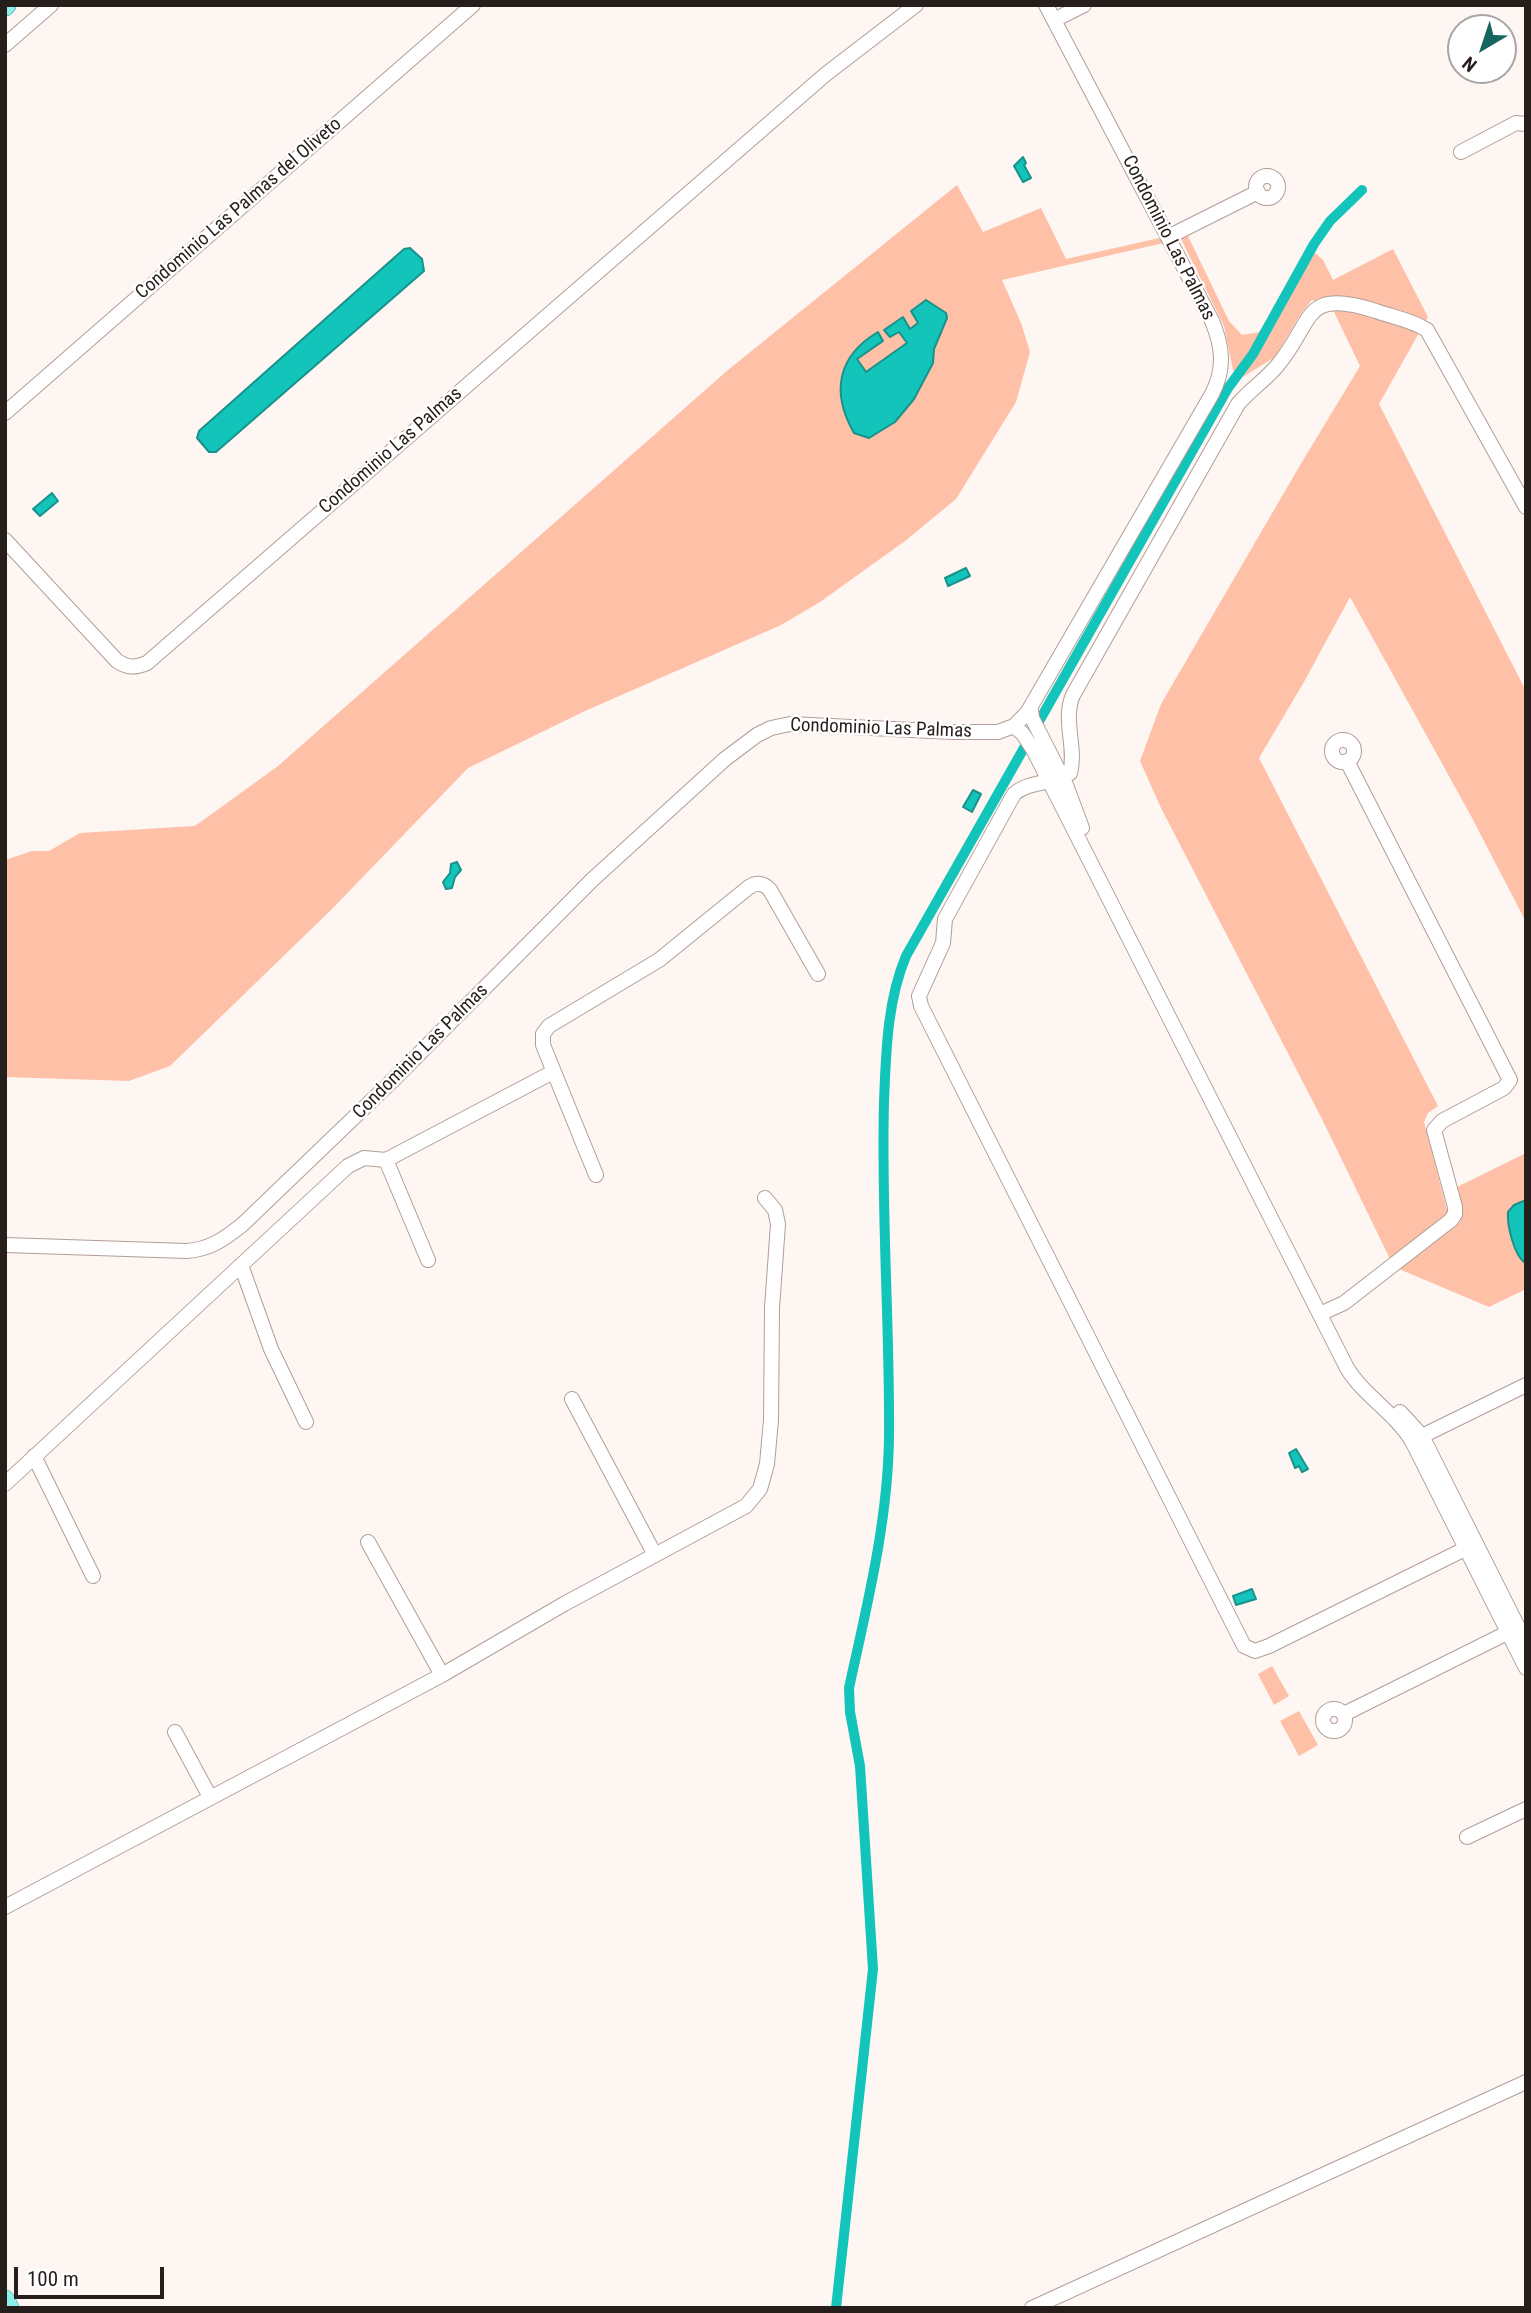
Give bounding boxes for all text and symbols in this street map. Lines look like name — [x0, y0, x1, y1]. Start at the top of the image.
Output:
north arrow — [1447, 14, 1517, 84]
text: N — [1458, 52, 1481, 77]
street label: Condominio Las Palmas del Oliveto — [131, 113, 347, 305]
street label: Condominio Las Palmas — [1117, 152, 1219, 324]
street label: Condominio Las Palmas — [315, 383, 467, 519]
street label: Condominio Las Palmas — [790, 714, 972, 744]
street label: Condominio Las Palmas — [349, 980, 493, 1124]
scale bar — [18, 2254, 168, 2298]
text: 100 m — [27, 2267, 79, 2291]

